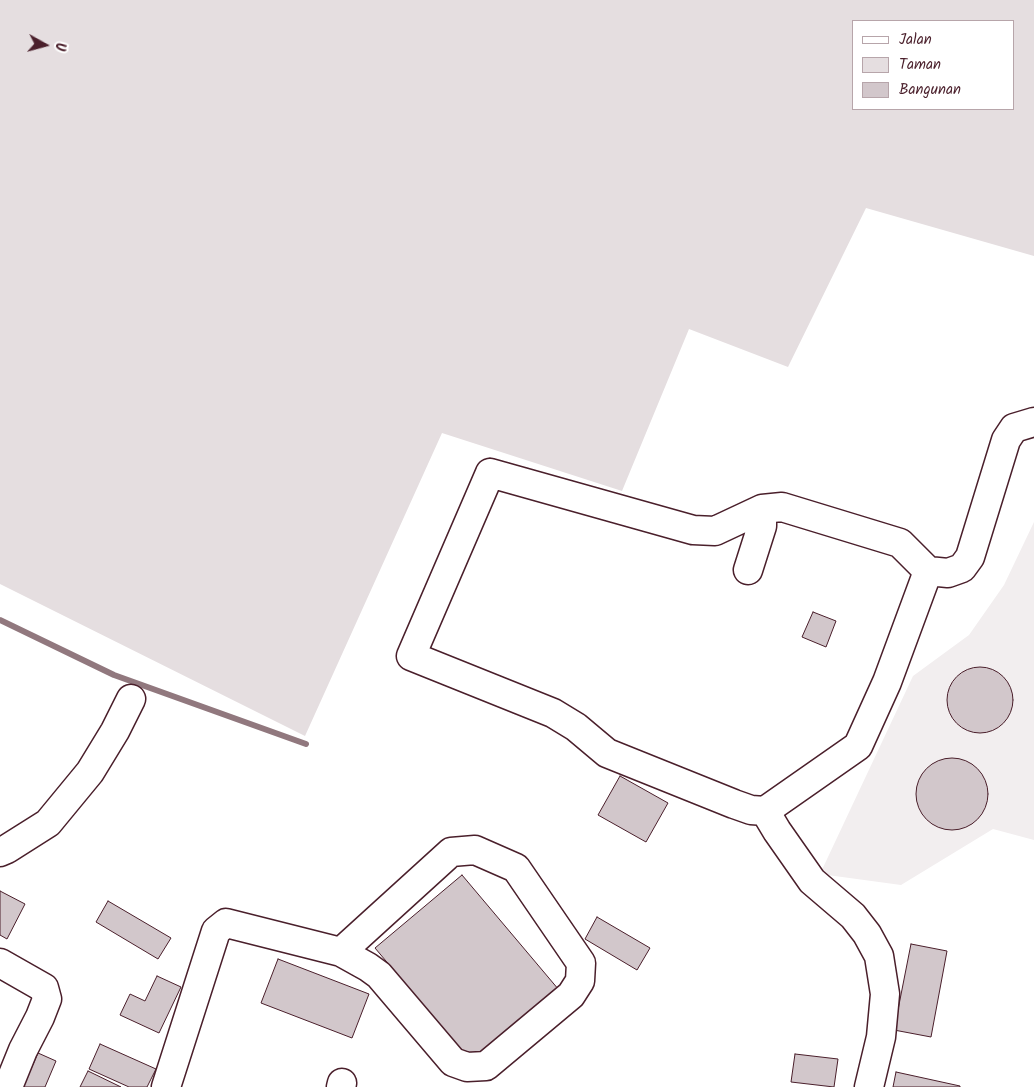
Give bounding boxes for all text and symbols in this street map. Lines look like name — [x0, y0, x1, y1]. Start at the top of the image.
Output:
north arrow — [20, 20, 70, 70]
legend — [852, 20, 1014, 110]
text: Jalan — [899, 28, 932, 52]
text: U — [48, 41, 71, 52]
text: Taman — [899, 53, 941, 77]
text: Bangunan — [899, 78, 961, 102]

